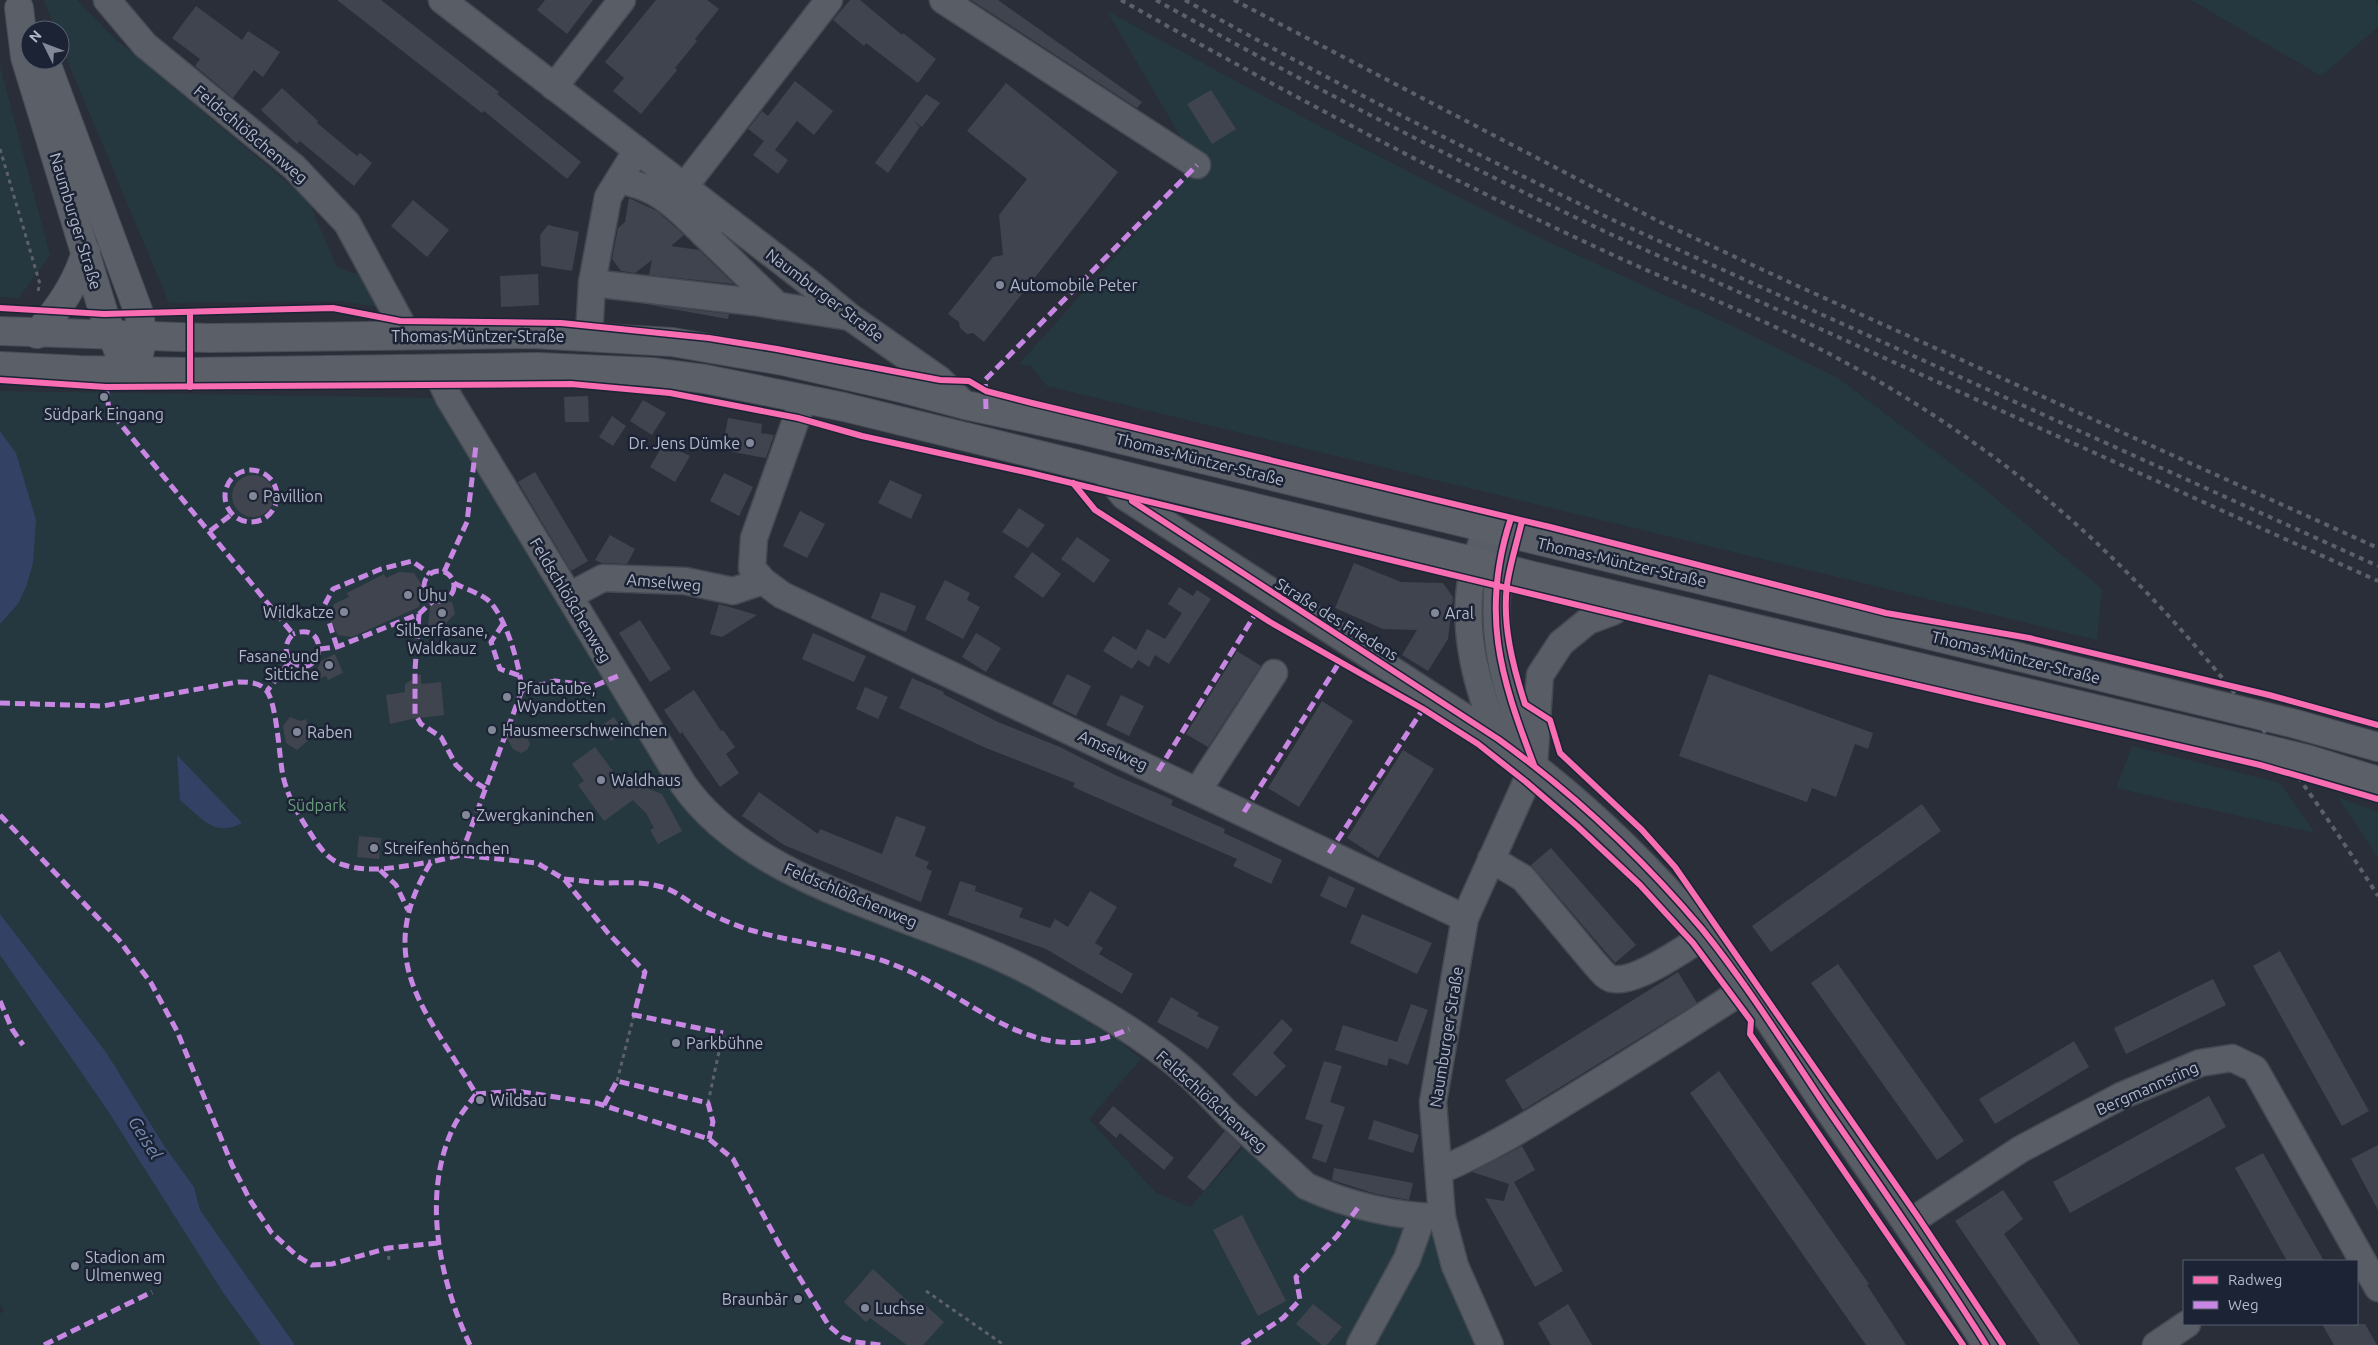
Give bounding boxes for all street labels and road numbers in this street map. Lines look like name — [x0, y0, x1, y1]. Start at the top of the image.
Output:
street label: Feldschlößchenweg — [191, 81, 311, 187]
street label: Naumburger Straße — [47, 150, 105, 292]
street label: Naumburger Straße — [763, 245, 887, 345]
street label: Thomas-Müntzer-Straße — [391, 327, 565, 345]
street label: Thomas-Müntzer-Straße — [1114, 429, 1286, 489]
street label: Feldschlößchenweg — [527, 534, 615, 666]
street label: Thomas-Müntzer-Straße — [1536, 534, 1708, 590]
street label: Amselweg — [626, 570, 702, 594]
street label: Straße des Friedens — [1272, 574, 1402, 664]
street label: Thomas-Müntzer-Straße — [1930, 627, 2102, 687]
street label: Amselweg — [1075, 726, 1151, 774]
street label: Feldschlößchenweg — [782, 859, 920, 931]
street label: Naumburger Straße — [1426, 965, 1466, 1109]
street label: Feldschlößchenweg — [1153, 1047, 1271, 1155]
street label: Bergmannsring — [2093, 1057, 2201, 1119]

